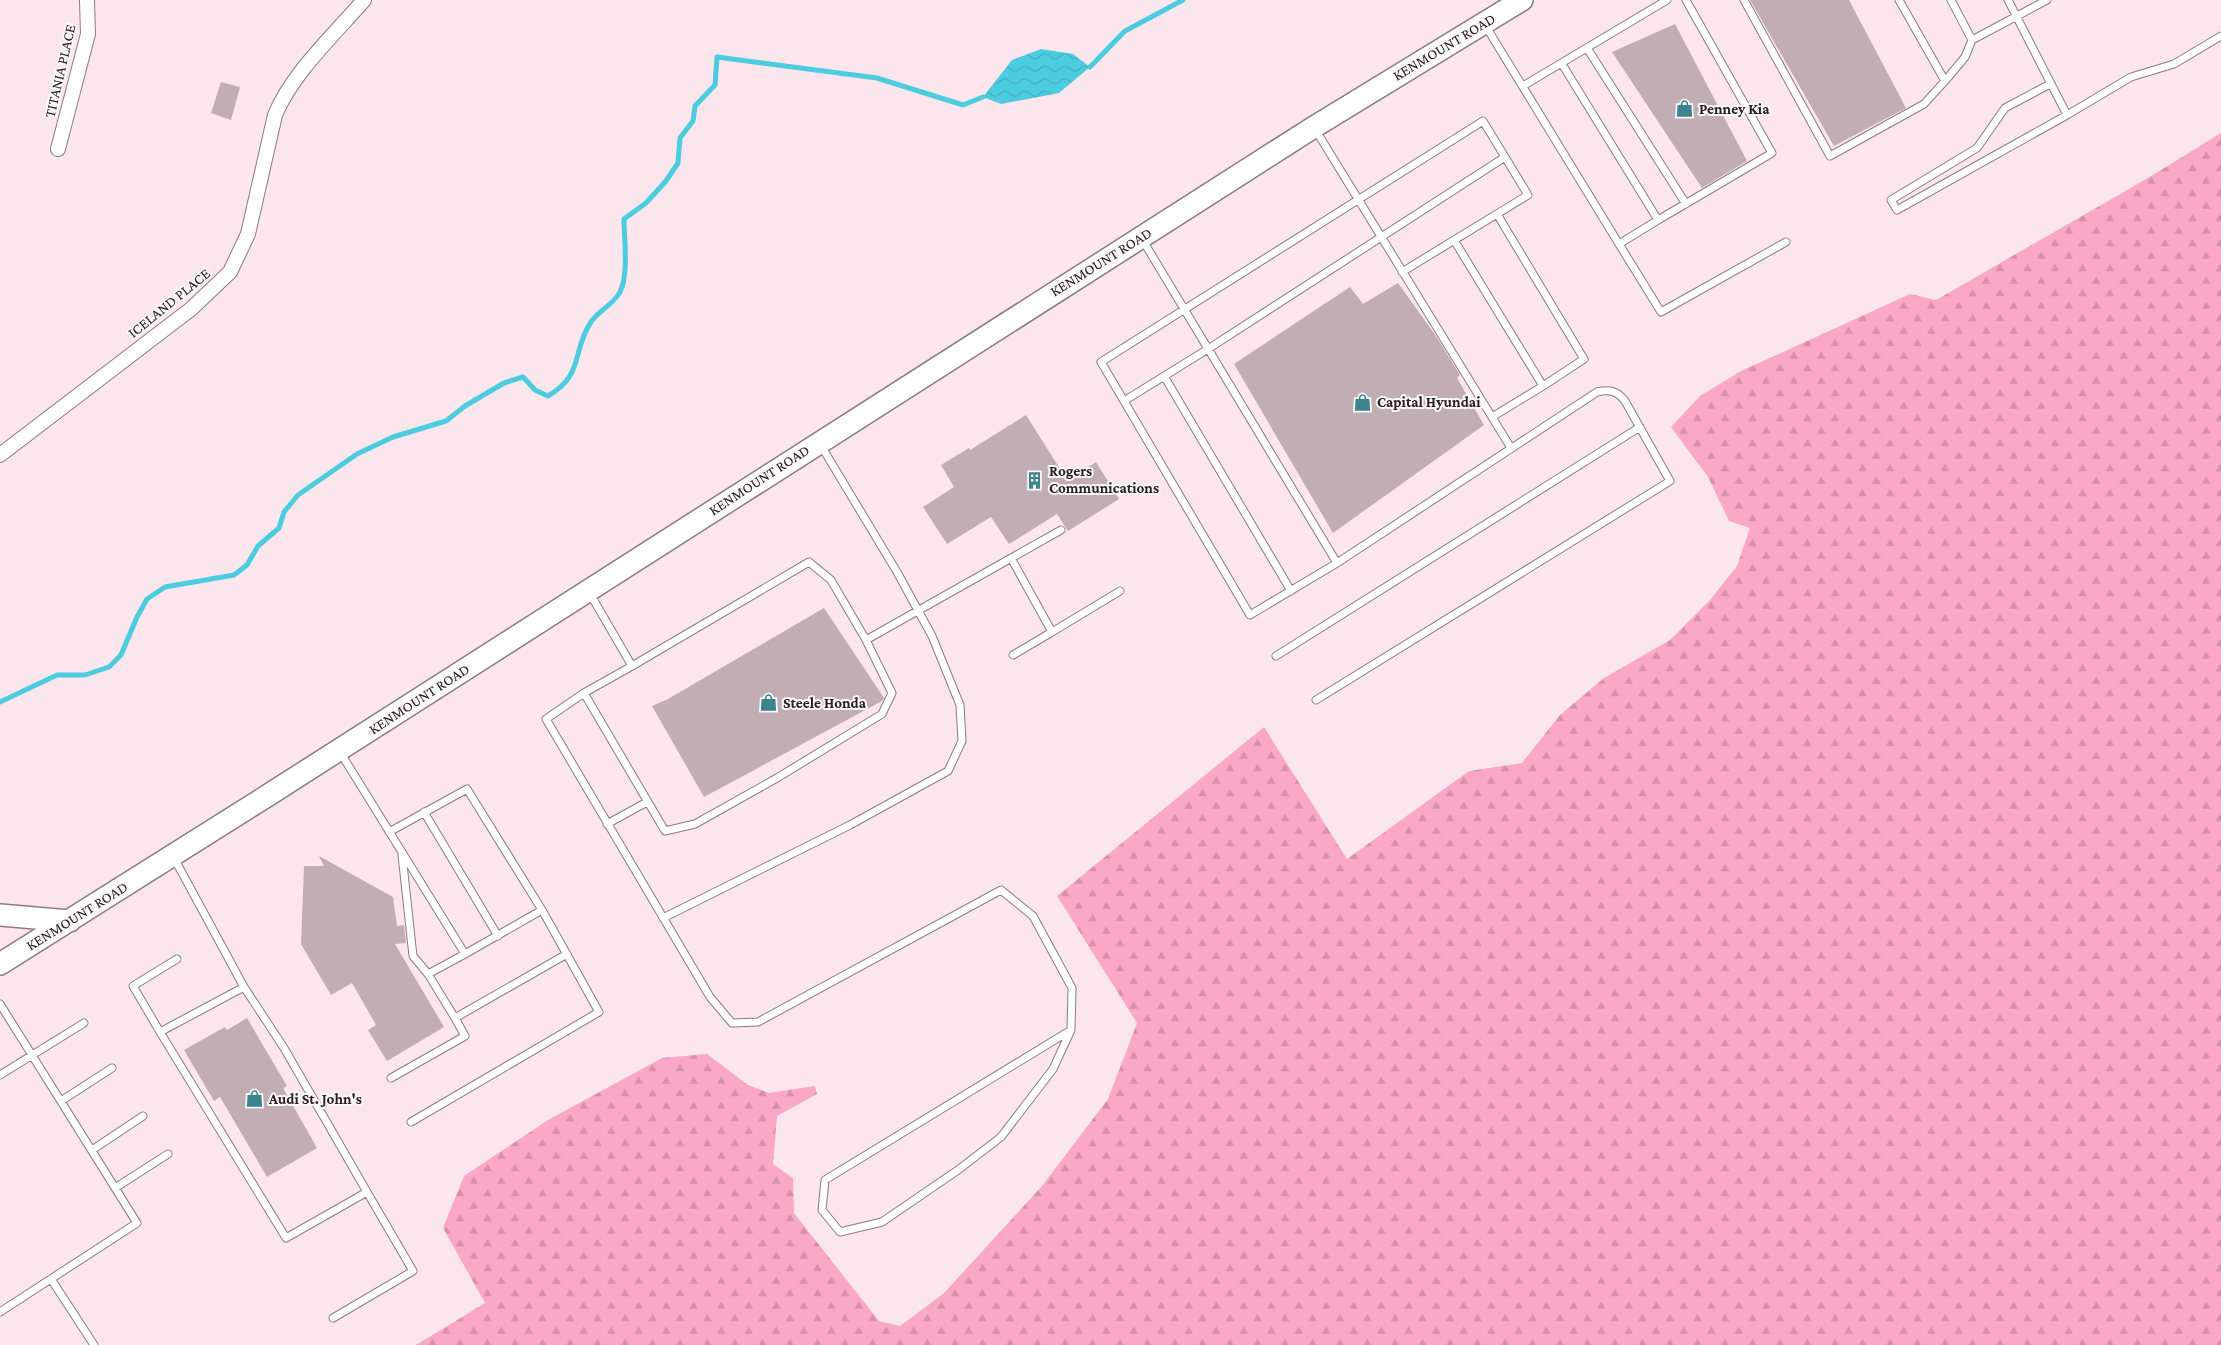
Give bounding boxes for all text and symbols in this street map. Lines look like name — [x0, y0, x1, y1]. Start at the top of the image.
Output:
street label: KENMOUNT ROAD — [1390, 10, 1498, 84]
street label: TITANIA PLACE — [42, 23, 78, 119]
shop icon: Penney Kia — [1675, 99, 1695, 119]
place label: Penney Kia — [1699, 101, 1770, 117]
street label: KENMOUNT ROAD — [1047, 224, 1155, 300]
street label: ICELAND PLACE — [125, 265, 213, 341]
shop icon: Capital Hyundai — [1353, 392, 1373, 412]
place label: Capital Hyundai — [1377, 394, 1481, 410]
street label: KENMOUNT ROAD — [706, 442, 812, 518]
place label: Rogers Communications — [1049, 463, 1159, 496]
building icon: Rogers Communications — [1025, 470, 1045, 490]
street label: KENMOUNT ROAD — [366, 661, 472, 737]
shop icon: Steele Honda — [759, 693, 779, 713]
place label: Steele Honda — [783, 695, 867, 711]
street label: KENMOUNT ROAD — [23, 878, 131, 954]
shop icon: Audi St. John's — [245, 1089, 265, 1109]
place label: Audi St. John's — [268, 1091, 362, 1107]

